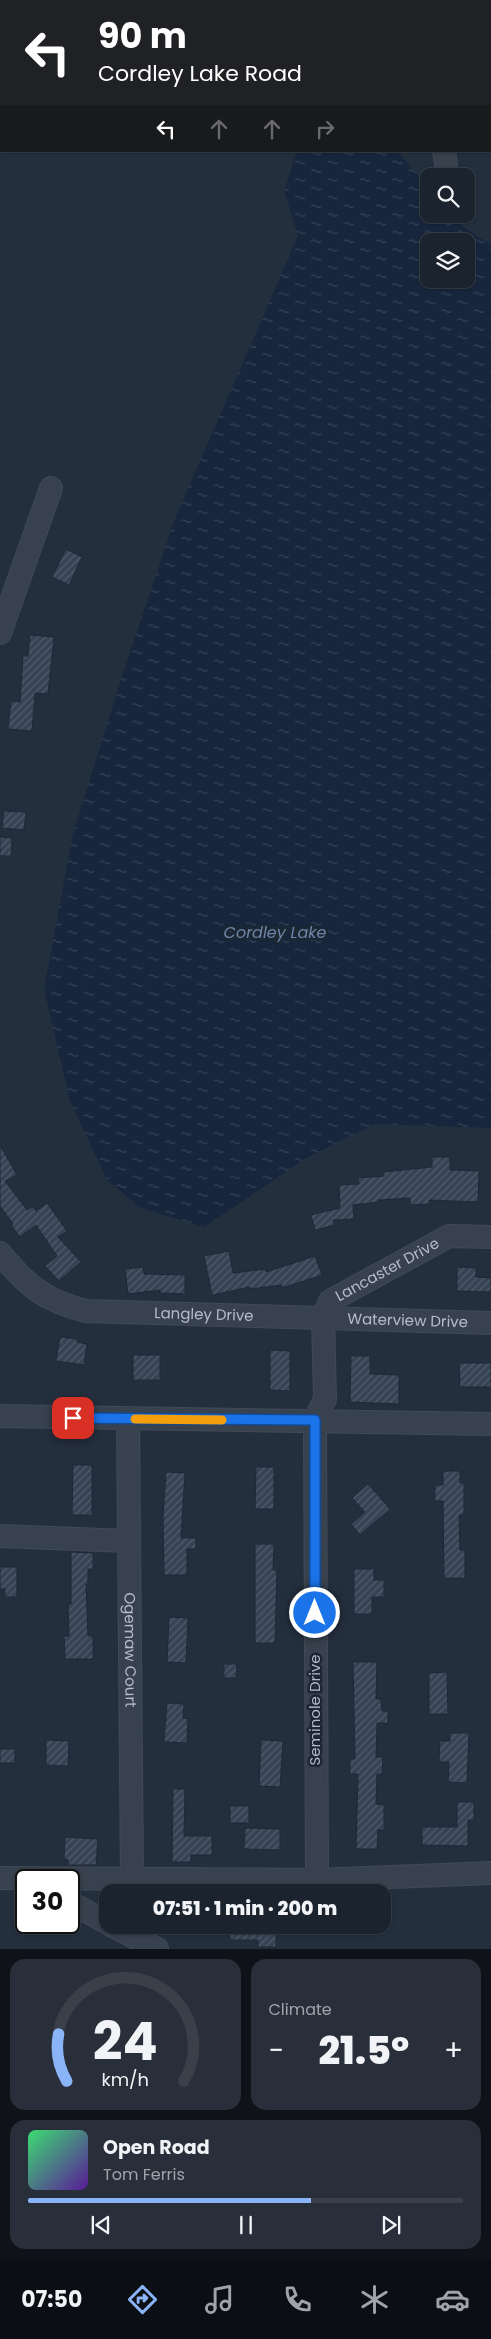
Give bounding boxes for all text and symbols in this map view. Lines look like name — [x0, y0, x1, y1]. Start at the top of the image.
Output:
text: 90 m — [98, 11, 187, 60]
icon: left — [15, 20, 80, 85]
text: Cordley Lake Road — [98, 58, 302, 89]
icon: left — [152, 115, 180, 143]
icon: ahead — [205, 115, 233, 143]
icon: ahead — [258, 115, 286, 143]
icon: right — [311, 115, 339, 143]
map controls — [420, 168, 475, 288]
button: search — [420, 168, 475, 223]
button: layers — [420, 233, 475, 288]
water label: Cordley Lake — [224, 921, 327, 944]
street label: Lancaster Drive — [331, 1232, 443, 1306]
street label: Langley Drive — [154, 1302, 254, 1326]
street label: Waterview Drive — [347, 1308, 468, 1332]
pin — [52, 1397, 94, 1439]
icon: arrive — [59, 1404, 87, 1432]
position arrow — [288, 1586, 340, 1638]
street label: Ogemaw Court — [120, 1592, 142, 1708]
street label: Seminole Drive — [304, 1654, 325, 1766]
speed limit sign: 30 — [15, 1869, 80, 1934]
text: 07:51 · 1 min · 200 m — [153, 1895, 337, 1922]
text: Climate — [269, 1998, 332, 2021]
text: 24 — [93, 2005, 158, 2078]
text: 21.5° — [318, 2024, 409, 2077]
text: − — [269, 2031, 284, 2070]
text: + — [444, 2031, 463, 2070]
text: km/h — [101, 2067, 149, 2092]
text: Open Road — [103, 2134, 210, 2161]
text: Tom Ferris — [103, 2163, 185, 2186]
icon: previous — [87, 2211, 115, 2239]
icon: pause — [232, 2211, 260, 2239]
icon: next — [377, 2211, 405, 2239]
icon: directions — [125, 2282, 160, 2317]
icon: music — [202, 2282, 237, 2317]
icon: phone — [280, 2282, 315, 2317]
icon: climate — [357, 2282, 392, 2317]
icon: car — [435, 2282, 470, 2317]
text: 07:50 — [21, 2284, 82, 2315]

